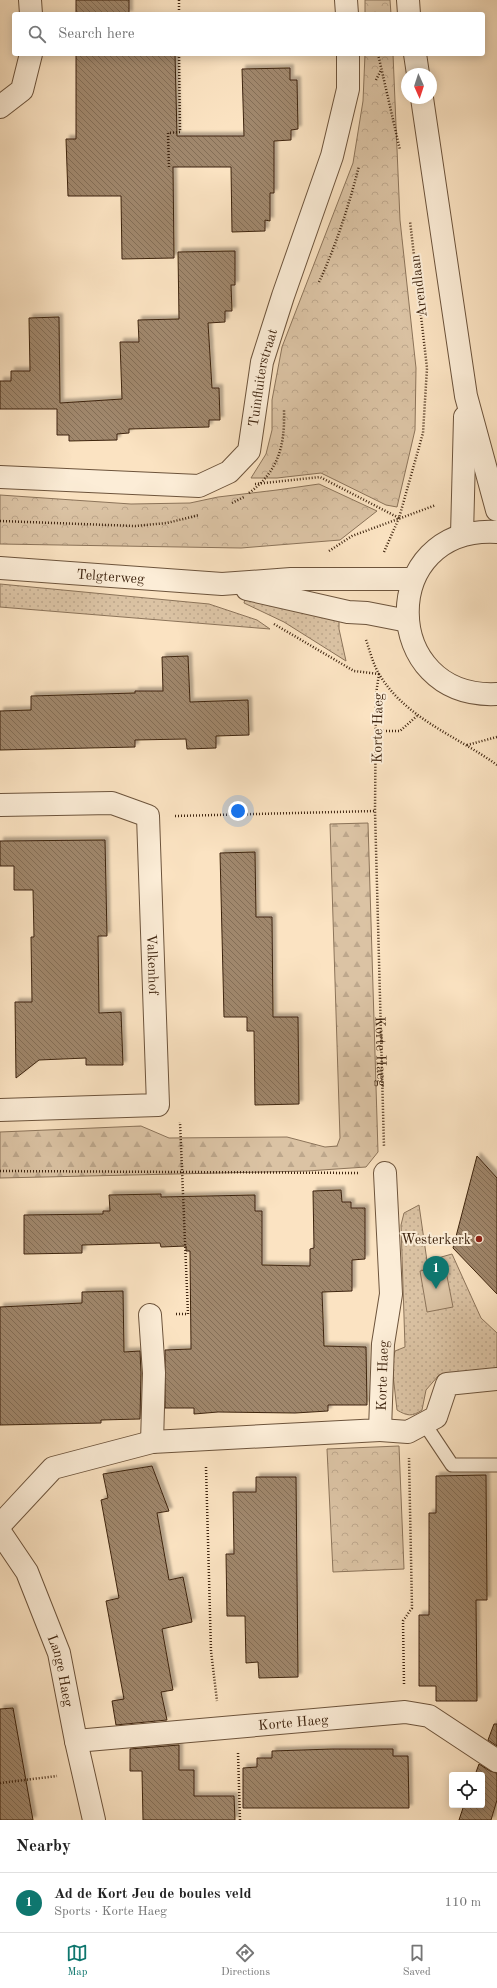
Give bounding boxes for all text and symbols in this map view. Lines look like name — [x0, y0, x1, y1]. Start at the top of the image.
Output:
search box — [12, 12, 485, 56]
icon: search — [26, 23, 48, 45]
text: Search here — [58, 27, 135, 42]
north arrow — [401, 68, 437, 104]
street label: Arendlaan — [408, 253, 430, 318]
street label: Tuinfluiterstraat — [247, 327, 280, 428]
street label: Telgterweg — [76, 568, 146, 586]
street label: Korte Haeg — [370, 692, 386, 763]
your location — [228, 801, 248, 821]
street label: Valkenhof — [144, 934, 160, 997]
street label: Korte Haeg — [373, 1016, 388, 1088]
place label: Westerkerk — [401, 1233, 471, 1247]
marker: Westerkerk — [474, 1234, 484, 1244]
pin: 1 — [423, 1256, 449, 1289]
street label: Korte Haeg — [375, 1340, 391, 1411]
street label: Lange Haeg — [44, 1633, 75, 1709]
street label: Korte Haeg — [257, 1713, 329, 1733]
map controls — [449, 1772, 485, 1808]
button: locate — [449, 1772, 485, 1808]
text: Nearby — [16, 1838, 71, 1855]
text: Ad de Kort Jeu de boules veld — [54, 1887, 252, 1902]
text: 1 — [25, 1896, 33, 1909]
text: 110 m — [444, 1896, 481, 1909]
text: Sports · Korte Haeg — [54, 1905, 167, 1918]
tab: Map — [66, 1942, 88, 1980]
tab: Directions — [221, 1942, 270, 1980]
tab: Saved — [403, 1942, 431, 1980]

